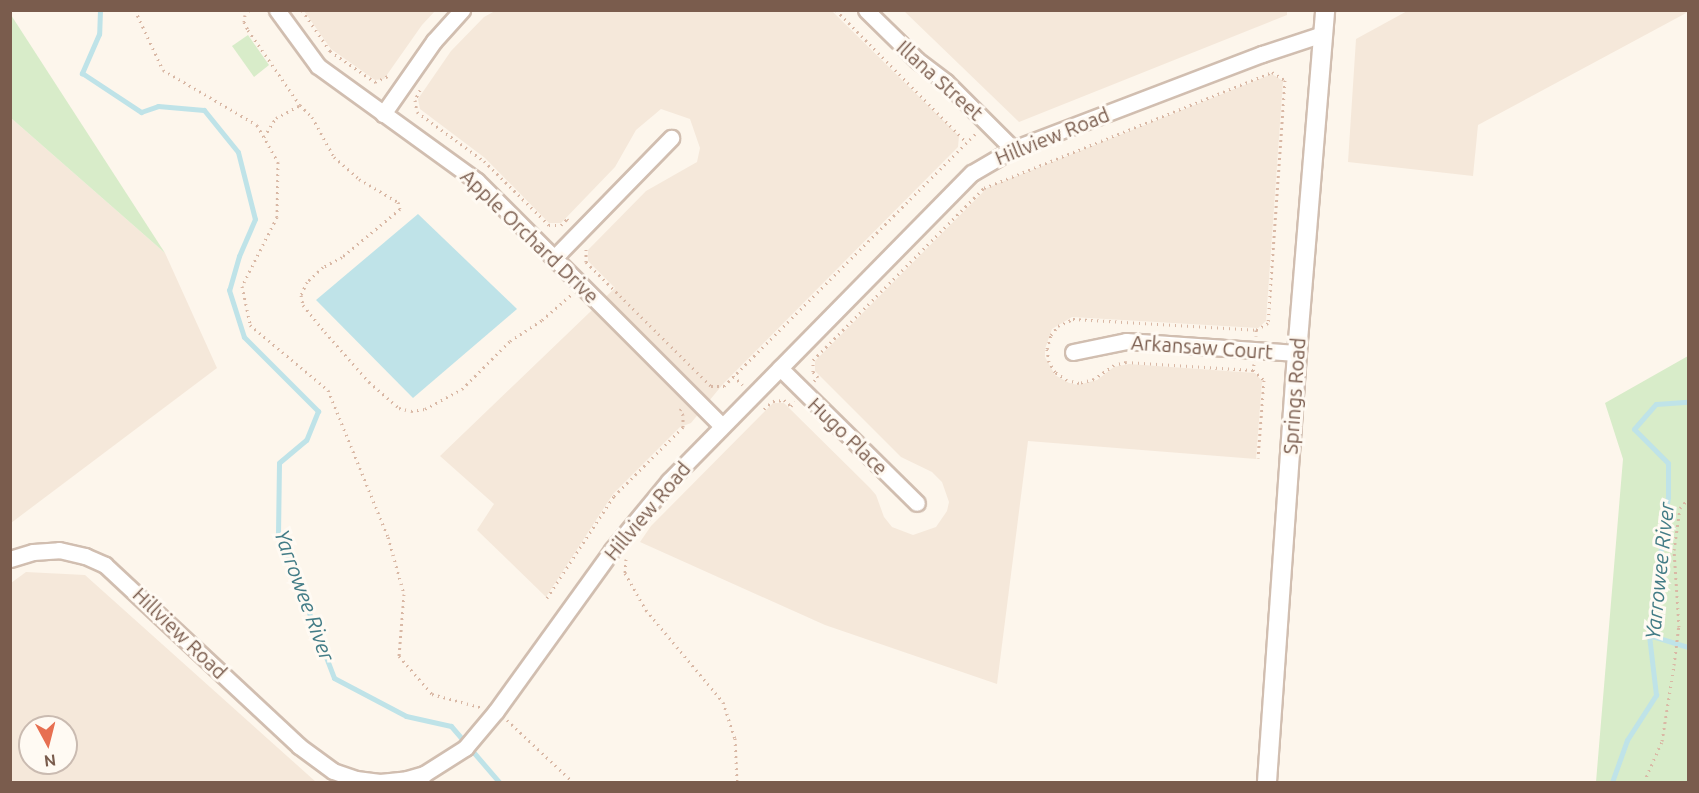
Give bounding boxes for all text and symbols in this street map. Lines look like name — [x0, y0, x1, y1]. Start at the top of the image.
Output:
street label: Illana Street — [892, 35, 988, 125]
street label: Hillview Road — [991, 102, 1113, 170]
street label: Apple Orchard Drive — [456, 164, 604, 308]
street label: Arkansaw Court — [1130, 330, 1274, 364]
street label: Springs Road — [1278, 337, 1310, 455]
street label: Hugo Place — [803, 392, 893, 480]
street label: Hillview Road — [599, 457, 695, 565]
water label: Yarrowee River — [1639, 501, 1679, 641]
water label: Yarrowee River — [270, 526, 340, 664]
street label: Hillview Road — [128, 582, 232, 684]
north arrow — [18, 715, 78, 775]
text: N — [43, 751, 57, 771]

